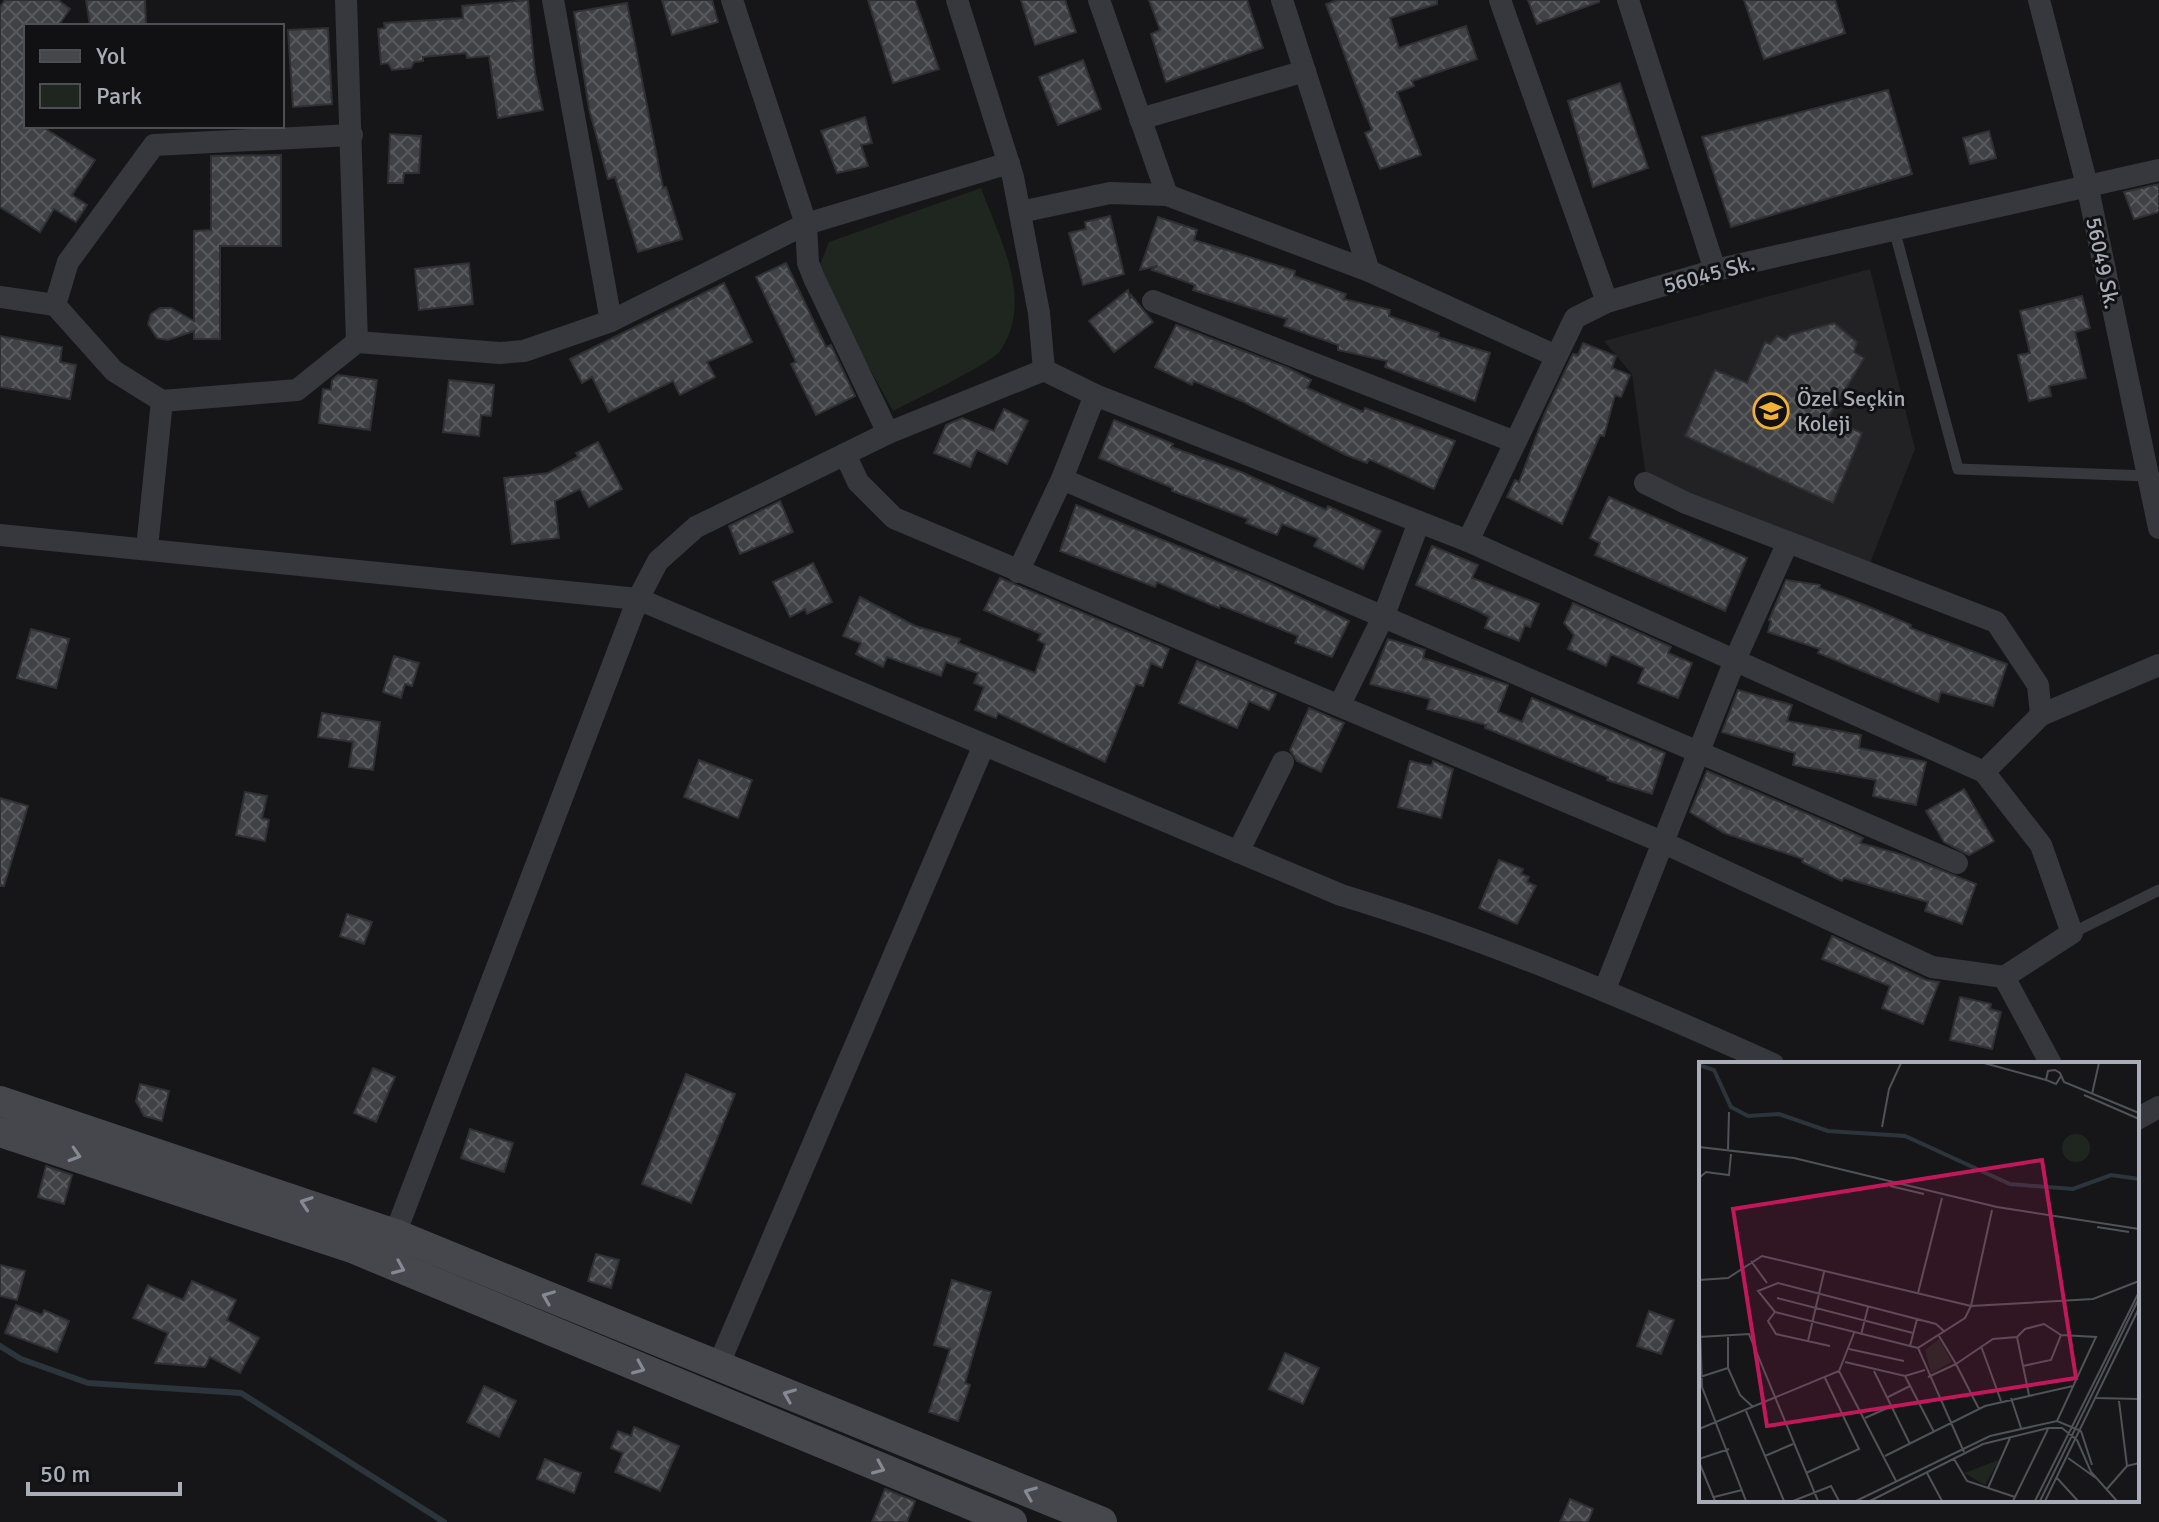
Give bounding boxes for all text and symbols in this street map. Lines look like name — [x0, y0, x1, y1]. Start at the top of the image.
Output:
legend — [24, 24, 284, 128]
text: Yol — [96, 41, 126, 71]
text: Park — [96, 81, 142, 111]
street label: 56049 Sk. — [2080, 215, 2126, 311]
street label: 56045 Sk. — [1660, 249, 1758, 299]
place label: Özel Seçkin Koleji — [1797, 385, 1905, 437]
school or university icon: Özel Seçkin Koleji — [1752, 392, 1790, 430]
inset map — [1699, 1062, 2139, 1502]
one-way arrow — [67, 1146, 81, 1162]
one-way arrow — [299, 1197, 313, 1213]
one-way arrow — [391, 1258, 405, 1274]
one-way arrow — [542, 1290, 556, 1306]
one-way arrow — [631, 1358, 645, 1375]
one-way arrow — [783, 1388, 797, 1404]
scale bar — [28, 1446, 180, 1496]
text: 50 m — [40, 1459, 90, 1489]
one-way arrow — [871, 1459, 885, 1475]
one-way arrow — [1024, 1486, 1038, 1502]

